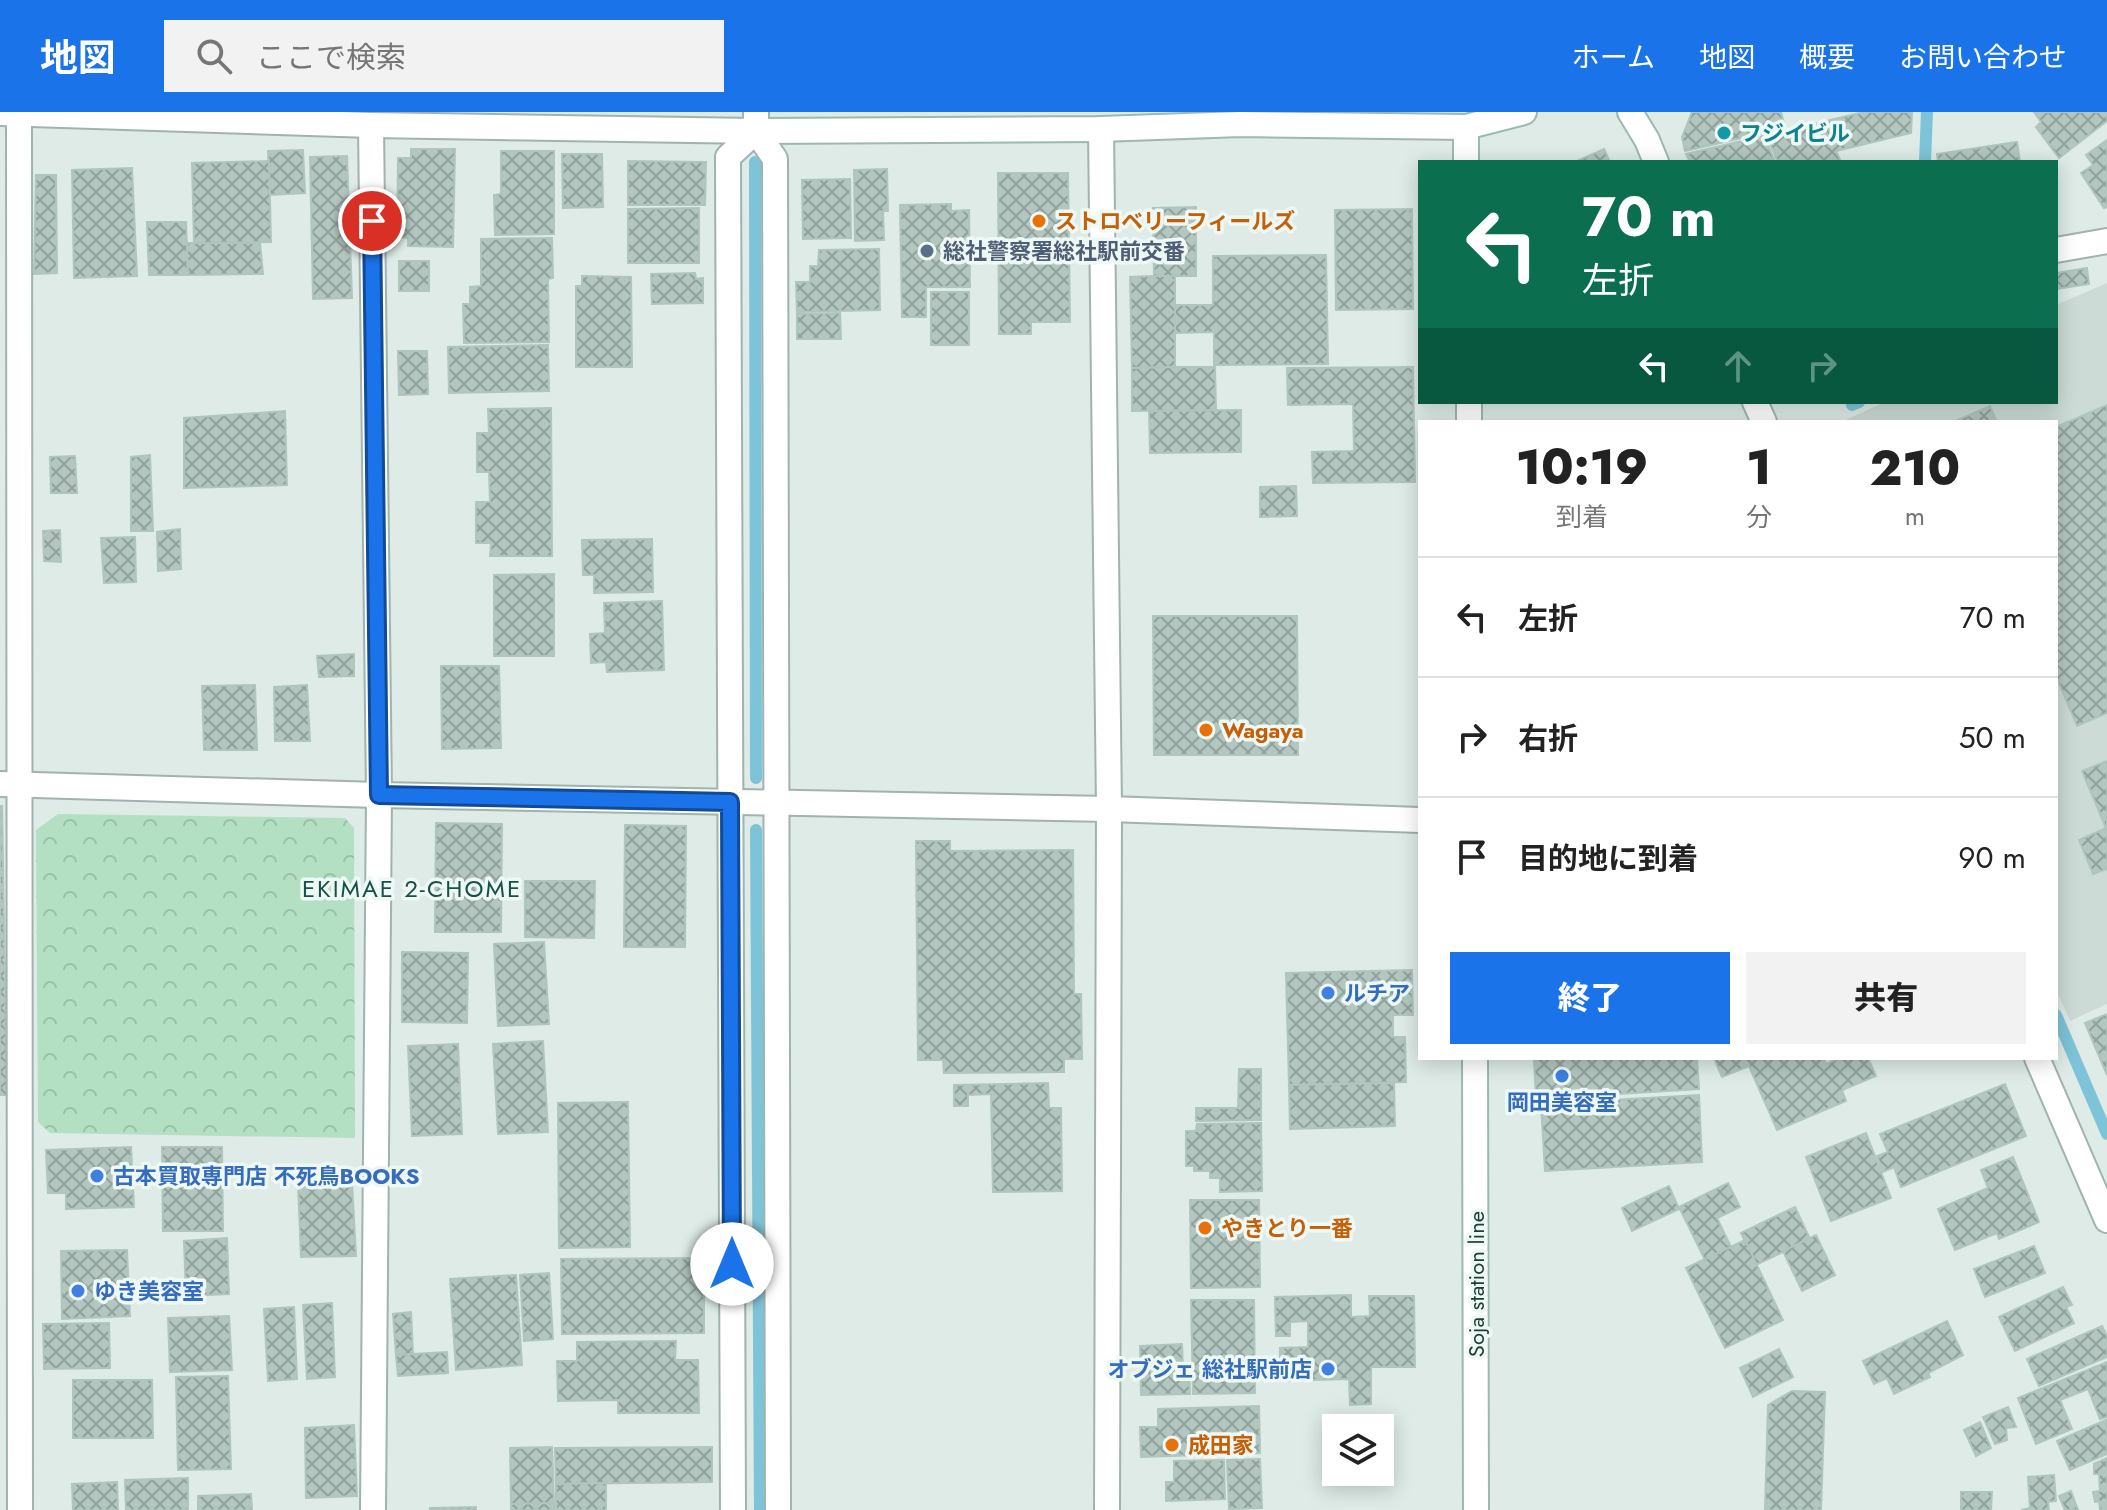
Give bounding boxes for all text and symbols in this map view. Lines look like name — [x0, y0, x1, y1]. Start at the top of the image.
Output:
search box — [164, 20, 724, 92]
text: 地図 — [40, 30, 116, 85]
icon: search — [192, 34, 236, 78]
text: ここで検索 — [256, 36, 406, 79]
text: ホーム — [1572, 37, 1655, 78]
text: 地図 — [1699, 37, 1755, 78]
text: 概要 — [1799, 37, 1855, 78]
text: お問い合わせ — [1899, 37, 2067, 78]
place label: フジイビル — [1740, 117, 1850, 149]
marker: フジイビル — [1715, 124, 1733, 142]
text: 70 m — [1582, 176, 1716, 257]
pin — [338, 187, 406, 255]
icon: left — [1450, 192, 1554, 296]
icon: arrive — [350, 199, 394, 243]
place label: ストロベリーフィールズ — [1055, 205, 1295, 237]
marker: ストロベリーフィールズ — [1030, 212, 1048, 230]
place label: 総社警察署総社駅前交番 — [943, 235, 1185, 267]
marker: 総社警察署総社駅前交番 — [918, 242, 936, 260]
text: 左折 — [1582, 254, 1654, 306]
icon: left — [1632, 344, 1676, 388]
icon: ahead — [1716, 344, 1760, 388]
icon: right — [1800, 344, 1844, 388]
text: 10:19 — [1516, 433, 1648, 502]
text: 1 — [1746, 433, 1772, 502]
text: 210 — [1870, 434, 1960, 503]
text: m — [1905, 497, 1925, 535]
text: 到着 — [1556, 498, 1608, 536]
text: 分 — [1746, 498, 1772, 536]
icon: left — [1450, 595, 1494, 639]
text: 70 m — [1960, 596, 2026, 639]
text: 左折 — [1518, 597, 1578, 640]
place label: Wagaya — [1222, 714, 1304, 746]
icon: right — [1450, 715, 1494, 759]
text: 50 m — [1959, 716, 2026, 759]
text: 右折 — [1518, 717, 1578, 760]
marker: Wagaya — [1197, 721, 1215, 739]
icon: arrive — [1450, 835, 1494, 879]
text: 90 m — [1958, 836, 2026, 879]
text: 目的地に到着 — [1518, 837, 1698, 880]
district label: EKIMAE 2-CHOME — [302, 871, 522, 906]
button: 終了 — [1450, 952, 1730, 1044]
button: 共有 — [1746, 952, 2026, 1044]
place label: ルチア — [1344, 977, 1410, 1009]
marker: ルチア — [1319, 984, 1337, 1002]
marker: 岡田美容室 — [1553, 1067, 1571, 1085]
place label: 岡田美容室 — [1507, 1086, 1617, 1118]
place label: 古本買取専門店 不死鳥BOOKS — [113, 1160, 419, 1192]
marker: 古本買取専門店 不死鳥BOOKS — [88, 1167, 106, 1185]
street label: Soja station line — [1460, 1211, 1492, 1357]
place label: やきとり一番 — [1221, 1212, 1353, 1244]
marker: やきとり一番 — [1196, 1219, 1214, 1237]
position arrow — [690, 1222, 774, 1306]
place label: ゆき美容室 — [94, 1275, 204, 1307]
marker: ゆき美容室 — [69, 1282, 87, 1300]
place label: オブジェ 総社駅前店 — [1107, 1353, 1312, 1385]
marker: オブジェ 総社駅前店 — [1319, 1360, 1337, 1378]
map controls — [1322, 1414, 1394, 1486]
button: layers — [1322, 1414, 1394, 1486]
place label: 成田家 — [1188, 1429, 1254, 1461]
marker: 成田家 — [1163, 1436, 1181, 1454]

